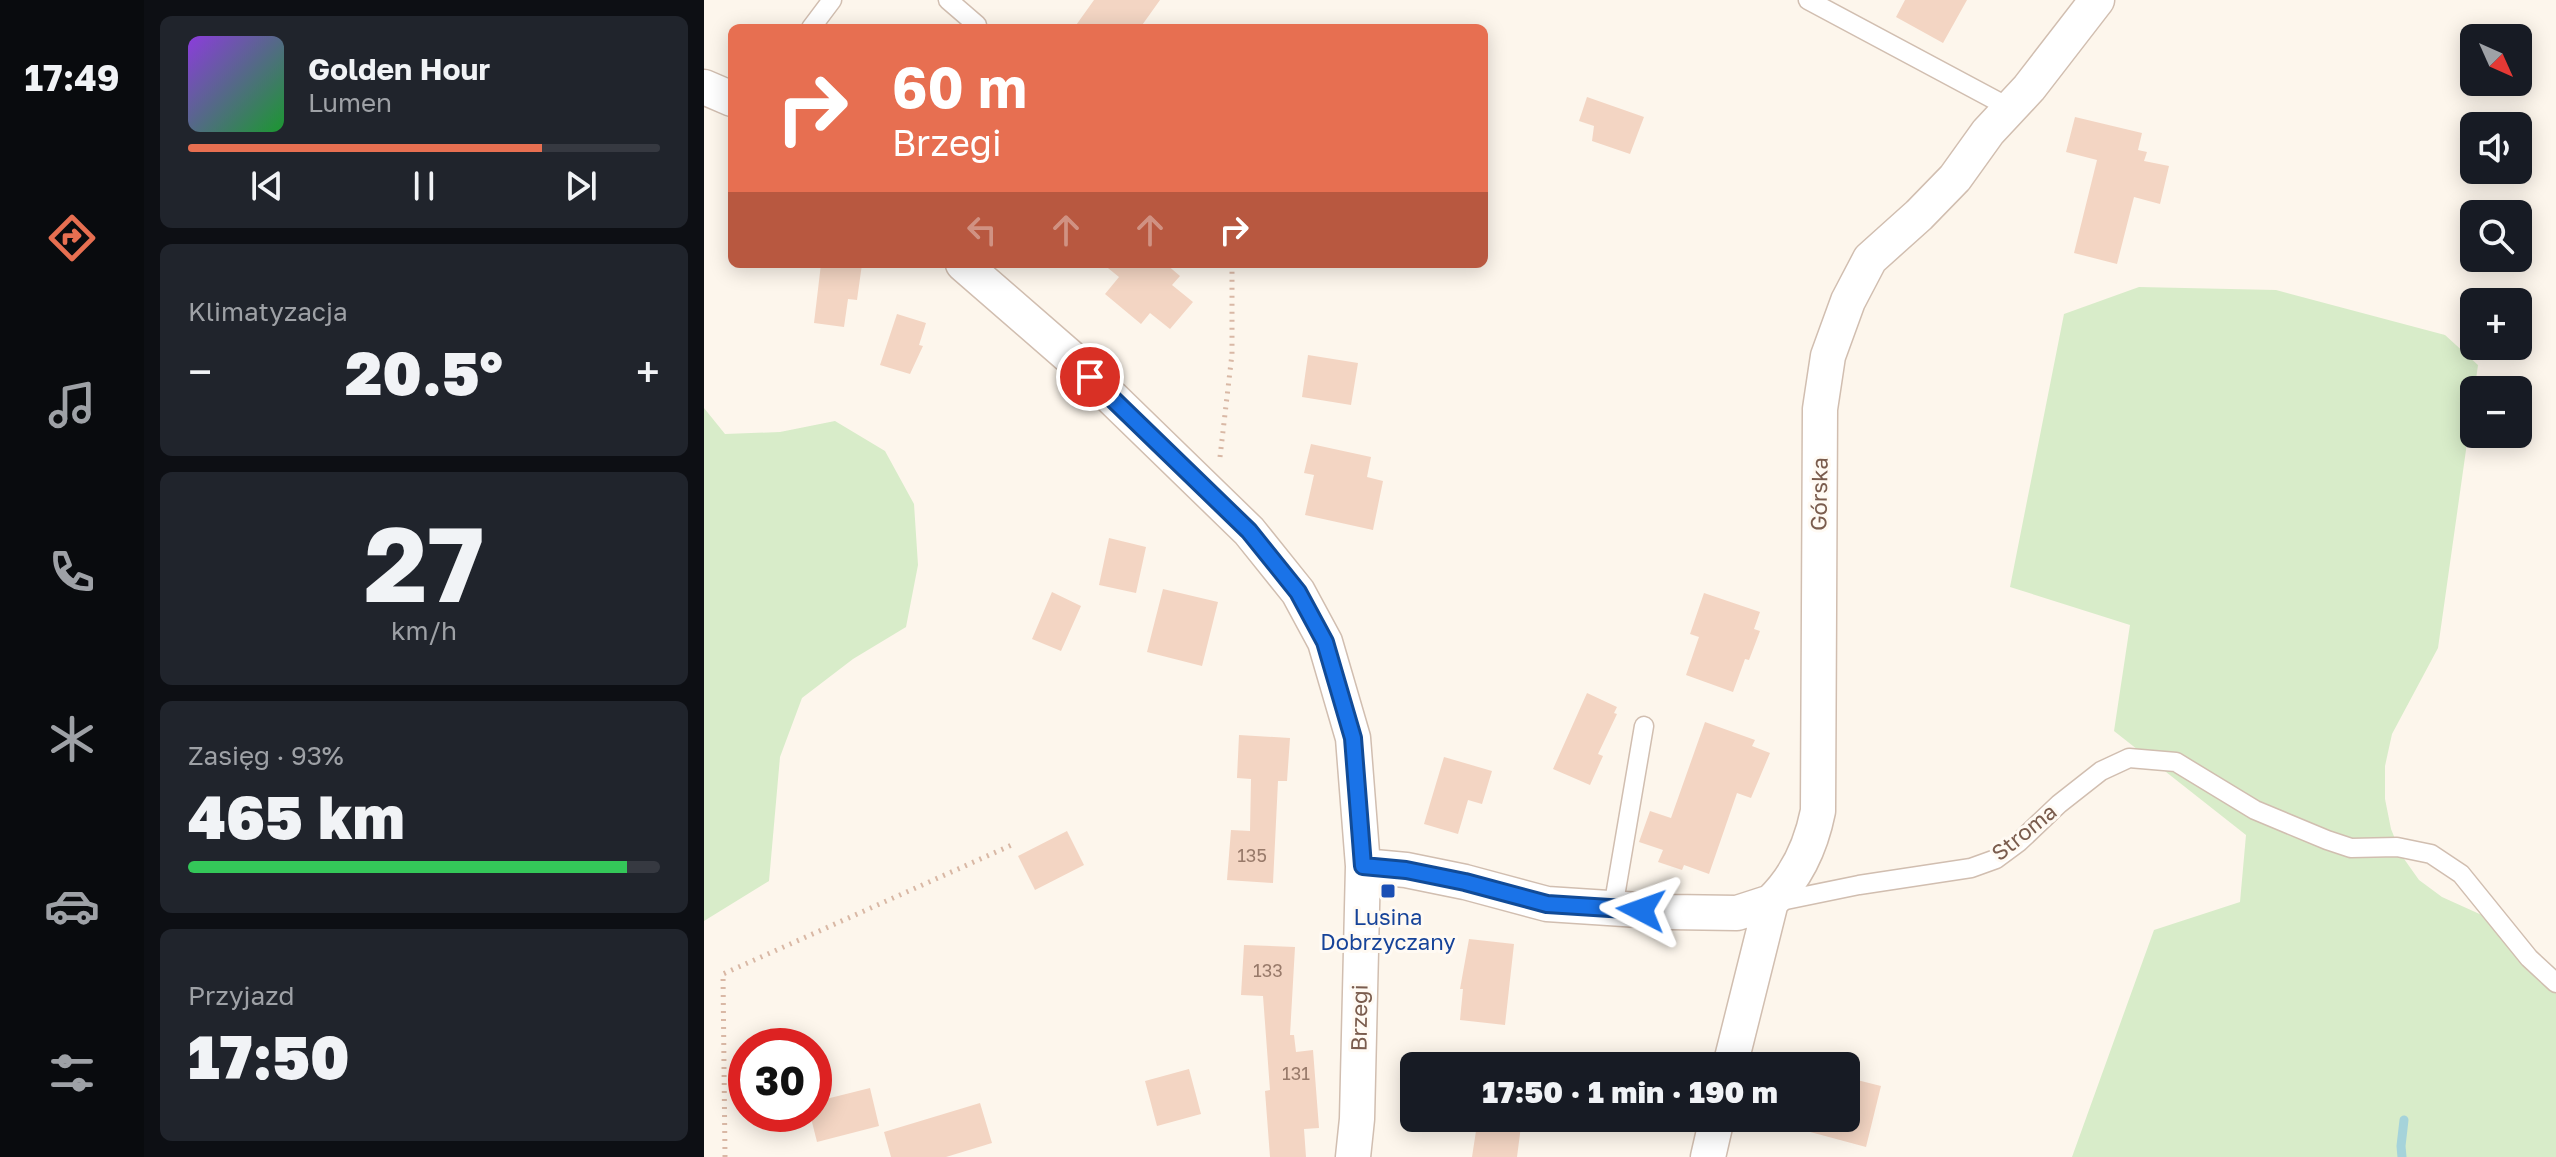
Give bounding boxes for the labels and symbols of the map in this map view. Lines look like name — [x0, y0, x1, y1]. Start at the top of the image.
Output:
north arrow — [2460, 24, 2532, 96]
pin — [1056, 343, 1124, 411]
street label: Górska — [1804, 457, 1833, 531]
street label: Stroma — [1986, 797, 2062, 866]
house number: 135 — [1237, 844, 1267, 866]
position arrow — [1599, 868, 1683, 952]
marker: Lusina Dobrzyczany — [1379, 882, 1397, 900]
place label: Lusina Dobrzyczany — [1320, 903, 1456, 955]
house number: 133 — [1253, 959, 1283, 981]
street label: Brzegi — [1344, 984, 1373, 1052]
speed limit sign: 30 — [728, 1028, 832, 1132]
house number: 131 — [1282, 1062, 1310, 1084]

